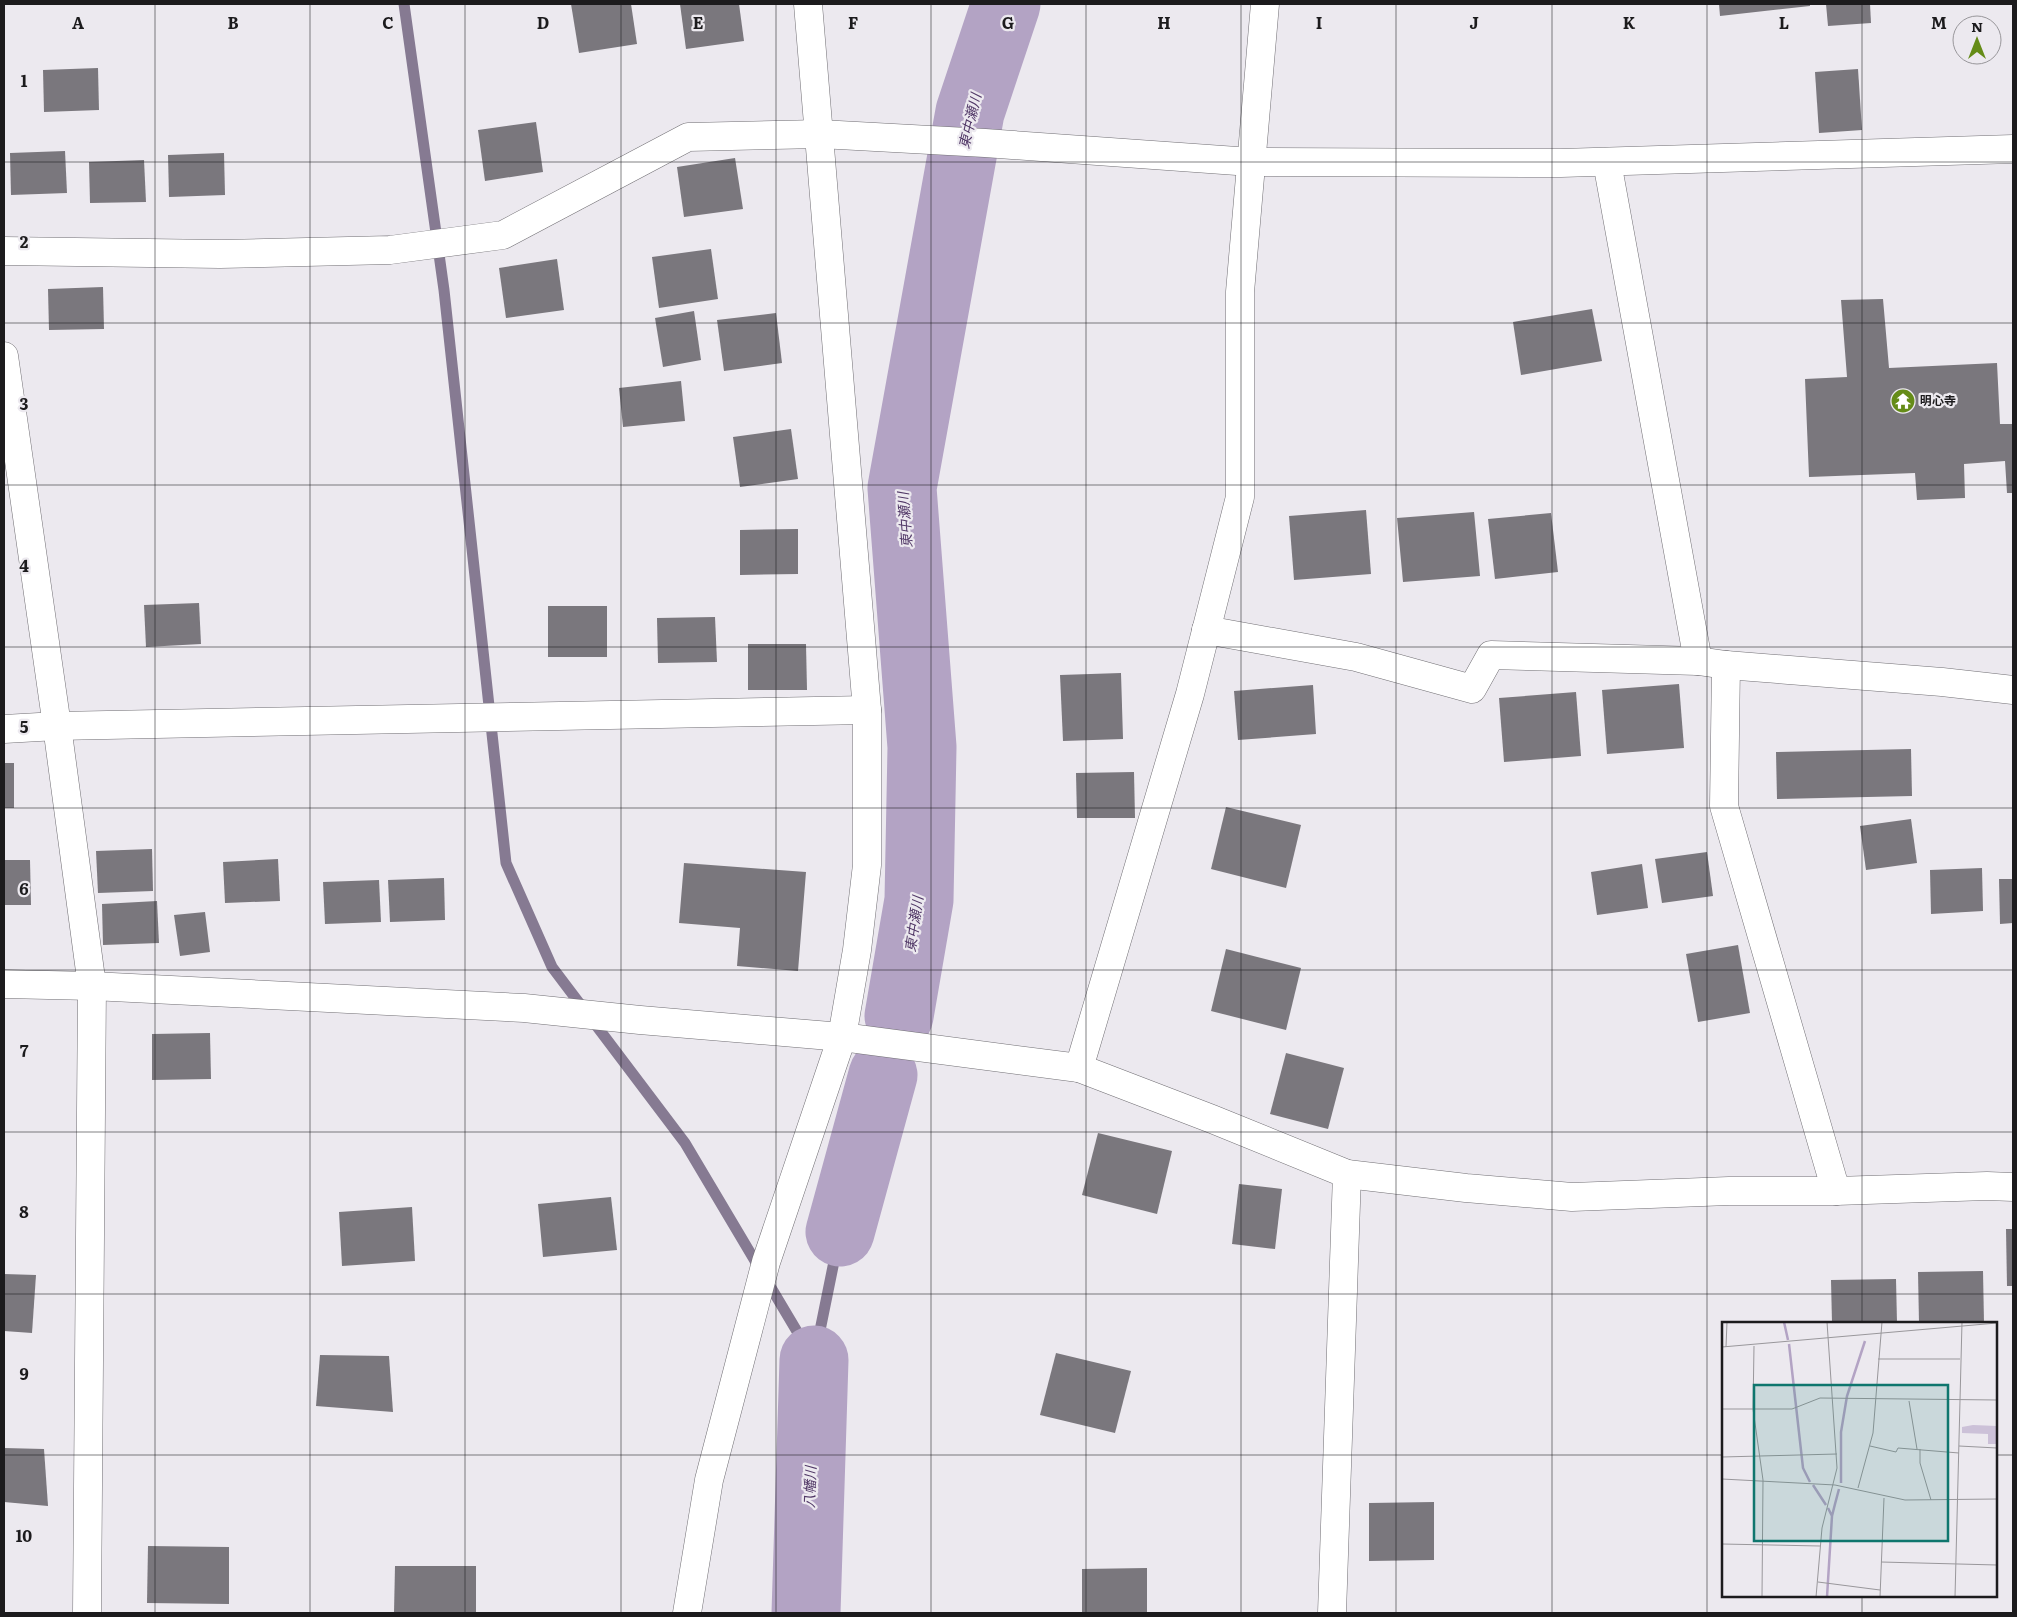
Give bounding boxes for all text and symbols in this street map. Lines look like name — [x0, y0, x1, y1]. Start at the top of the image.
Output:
text: A — [72, 10, 84, 34]
text: B — [227, 10, 239, 34]
text: C — [382, 10, 394, 34]
text: D — [537, 10, 549, 34]
text: E — [693, 10, 704, 34]
text: F — [848, 10, 858, 34]
text: G — [1002, 10, 1014, 34]
text: H — [1157, 10, 1171, 34]
text: I — [1316, 10, 1322, 34]
text: J — [1469, 10, 1479, 34]
text: K — [1623, 10, 1636, 34]
text: L — [1779, 10, 1789, 34]
text: M — [1931, 10, 1947, 34]
north arrow — [1952, 15, 2002, 65]
text: N — [1971, 16, 1983, 36]
text: 1 — [21, 68, 28, 92]
water label: 東中瀬川 — [953, 89, 986, 150]
text: 2 — [20, 229, 29, 253]
temple icon: 明心寺 — [1890, 388, 1916, 414]
text: 3 — [20, 391, 29, 415]
place label: 明心寺 — [1920, 391, 1956, 409]
water label: 東中瀬川 — [892, 489, 916, 549]
text: 4 — [19, 553, 29, 577]
text: 5 — [20, 714, 29, 738]
text: 6 — [19, 876, 29, 900]
water label: 東中瀬川 — [899, 893, 927, 953]
text: 7 — [20, 1038, 29, 1062]
text: 8 — [19, 1199, 29, 1223]
inset map — [1722, 1322, 1997, 1597]
text: 9 — [19, 1361, 29, 1385]
water label: 八幡川 — [798, 1464, 820, 1508]
text: 10 — [16, 1523, 32, 1547]

